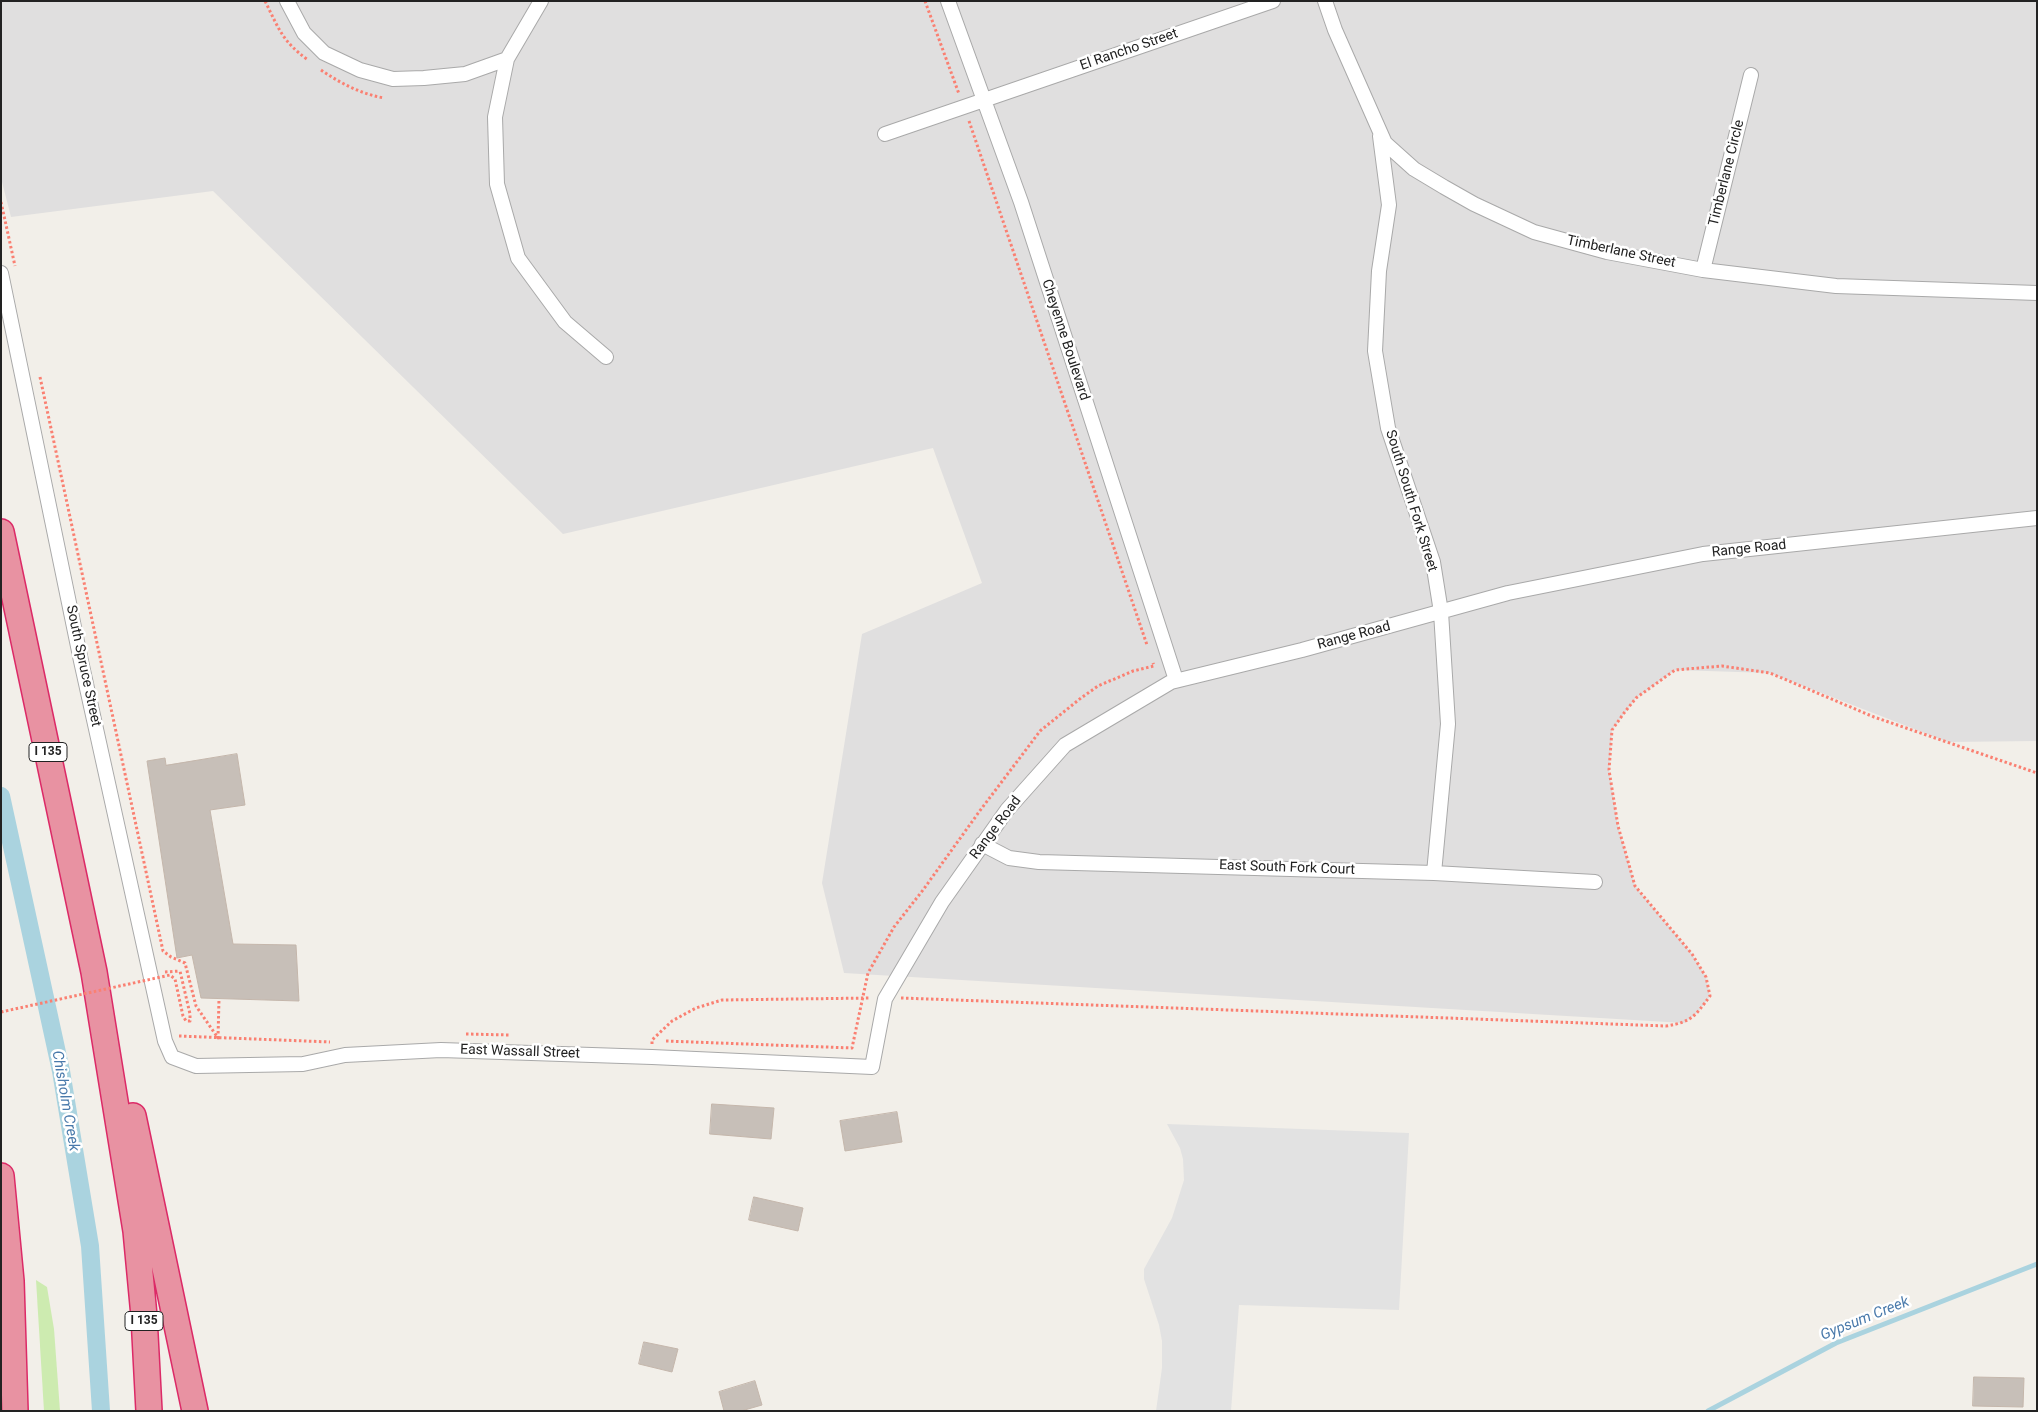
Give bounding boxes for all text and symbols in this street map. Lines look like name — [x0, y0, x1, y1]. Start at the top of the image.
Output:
street label: El Rancho Street — [1078, 25, 1180, 75]
street label: Timberlane Circle — [1706, 118, 1748, 228]
street label: Timberlane Street — [1565, 232, 1677, 272]
street label: Cheyenne Boulevard — [1037, 277, 1093, 403]
street label: South South Fork Street — [1381, 428, 1441, 574]
street label: Range Road — [1711, 537, 1787, 561]
street label: South Spruce Street — [62, 604, 104, 728]
street label: Range Road — [1316, 618, 1392, 654]
road number: I 135 — [29, 742, 67, 762]
street label: Range Road — [967, 793, 1025, 863]
street label: East South Fork Court — [1219, 857, 1355, 879]
street label: East Wassall Street — [460, 1042, 580, 1062]
water label: Chisholm Creek — [47, 1049, 83, 1153]
water label: Gypsum Creek — [1818, 1293, 1912, 1345]
road number: I 135 — [125, 1312, 163, 1330]

